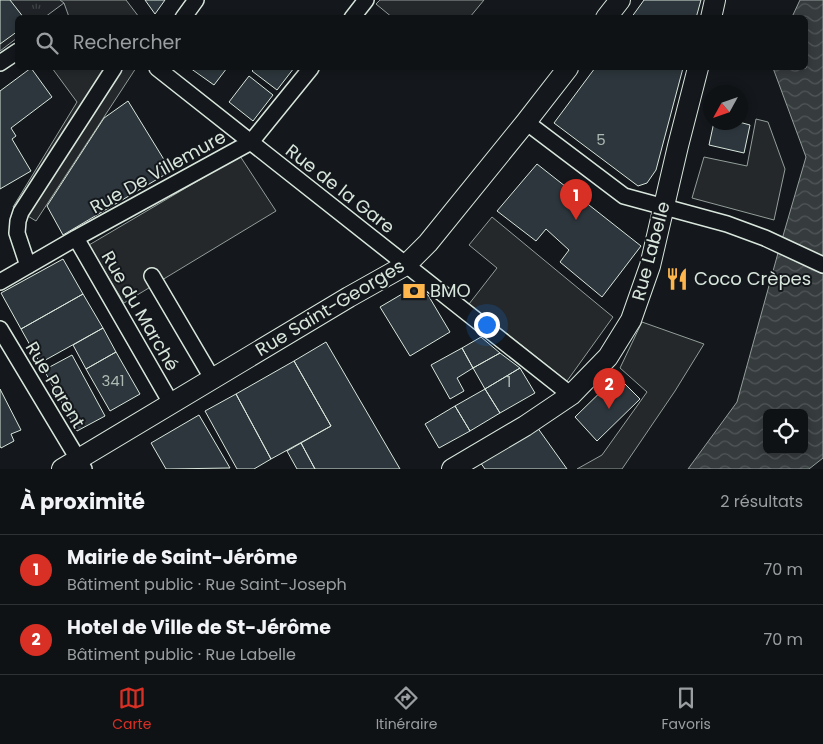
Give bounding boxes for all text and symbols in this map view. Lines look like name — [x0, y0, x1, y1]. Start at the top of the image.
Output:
search box — [15, 15, 808, 70]
icon: search — [33, 29, 61, 57]
text: Rechercher — [73, 29, 181, 56]
north arrow — [703, 85, 748, 130]
street label: Rue De Villemure — [85, 124, 230, 219]
house number: 5 — [596, 129, 606, 150]
street label: Rue de la Gare — [281, 138, 400, 239]
pin: 1 — [560, 179, 592, 220]
street label: Rue Labelle — [625, 199, 676, 303]
street label: Rue du Marché — [96, 246, 185, 375]
street label: Rue Saint-Georges — [251, 253, 409, 362]
restaurant icon: Coco Crèpes — [664, 266, 690, 292]
place label: Coco Crèpes — [694, 266, 811, 291]
bank icon: BMO — [401, 278, 427, 304]
place label: BMO — [430, 278, 471, 303]
your location — [474, 312, 500, 338]
street label: Rue Parent — [20, 337, 91, 433]
pin: 2 — [593, 368, 625, 409]
house number: 341 — [101, 370, 125, 391]
house number: 1 — [507, 371, 511, 392]
map controls — [763, 409, 808, 454]
button: locate — [763, 409, 808, 454]
text: À proximité — [20, 487, 145, 516]
text: 2 résultats — [720, 490, 803, 513]
text: Mairie de Saint-Jérôme — [67, 544, 298, 571]
text: 1 — [33, 558, 39, 581]
text: 70 m — [763, 558, 803, 581]
text: Bâtiment public · Rue Saint-Joseph — [67, 573, 347, 596]
text: Hotel de Ville de St-Jérôme — [67, 614, 331, 641]
text: 2 — [31, 628, 41, 651]
text: 70 m — [763, 628, 803, 651]
text: Bâtiment public · Rue Labelle — [67, 643, 296, 666]
tab: Carte — [112, 684, 151, 735]
tab: Itinéraire — [376, 684, 437, 735]
tab: Favoris — [662, 684, 711, 735]

